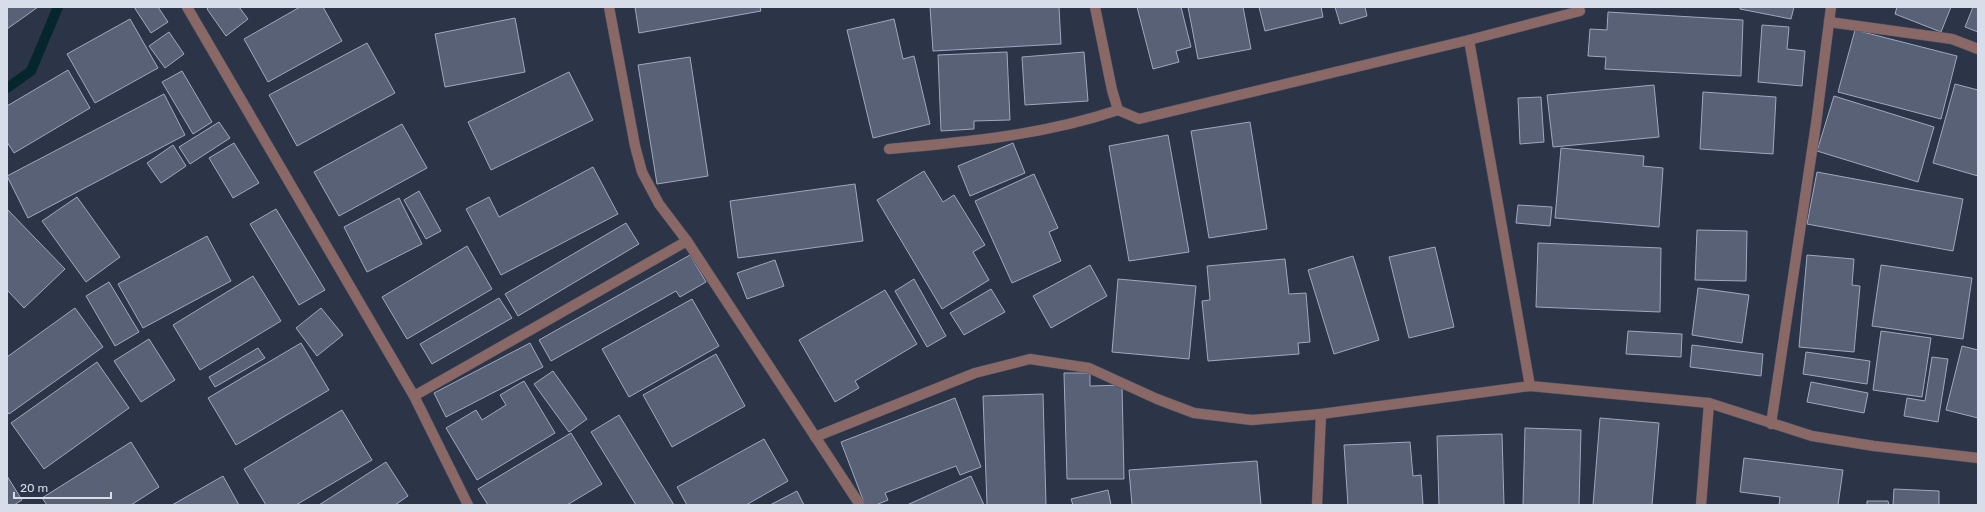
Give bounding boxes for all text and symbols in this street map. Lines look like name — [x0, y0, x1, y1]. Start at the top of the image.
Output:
scale bar — [14, 474, 111, 500]
text: 20 m — [20, 481, 48, 495]

